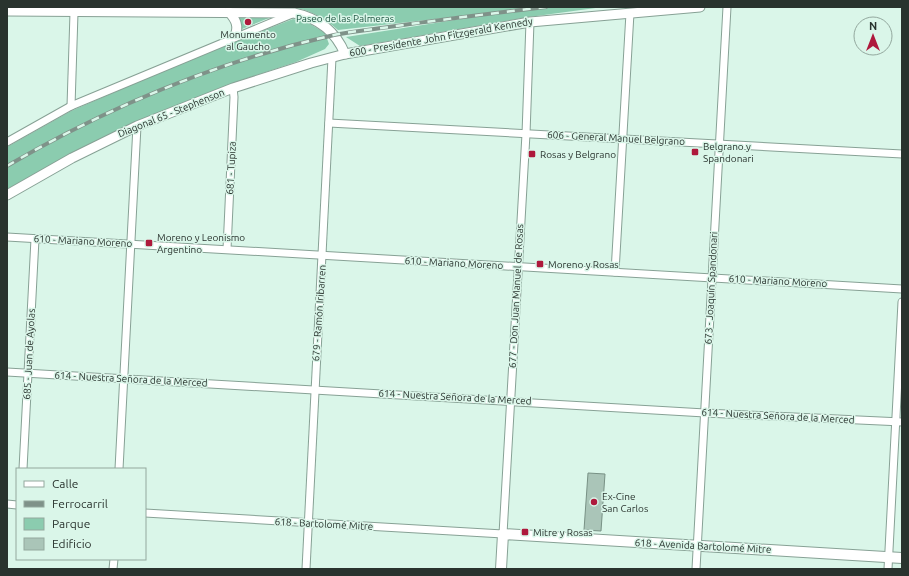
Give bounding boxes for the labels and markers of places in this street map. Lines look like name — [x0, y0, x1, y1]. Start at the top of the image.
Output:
marker: Monumento al Gaucho — [243, 17, 253, 27]
place label: Monumento al Gaucho — [220, 29, 276, 52]
place label: Belgrano y Spandonari — [703, 141, 754, 164]
marker: Belgrano y Spandonari — [690, 147, 700, 157]
marker: Rosas y Belgrano — [527, 149, 537, 159]
place label: Rosas y Belgrano — [540, 149, 616, 160]
place label: Moreno y Leonismo Argentino — [157, 232, 245, 255]
marker: Moreno y Leonismo Argentino — [144, 238, 154, 248]
marker: Moreno y Rosas — [535, 259, 545, 269]
place label: Moreno y Rosas — [548, 259, 619, 270]
place label: Ex-Cine San Carlos — [602, 491, 648, 514]
marker: Ex-Cine San Carlos — [589, 497, 599, 507]
marker: Mitre y Rosas — [520, 527, 530, 537]
place label: Mitre y Rosas — [533, 527, 593, 538]

